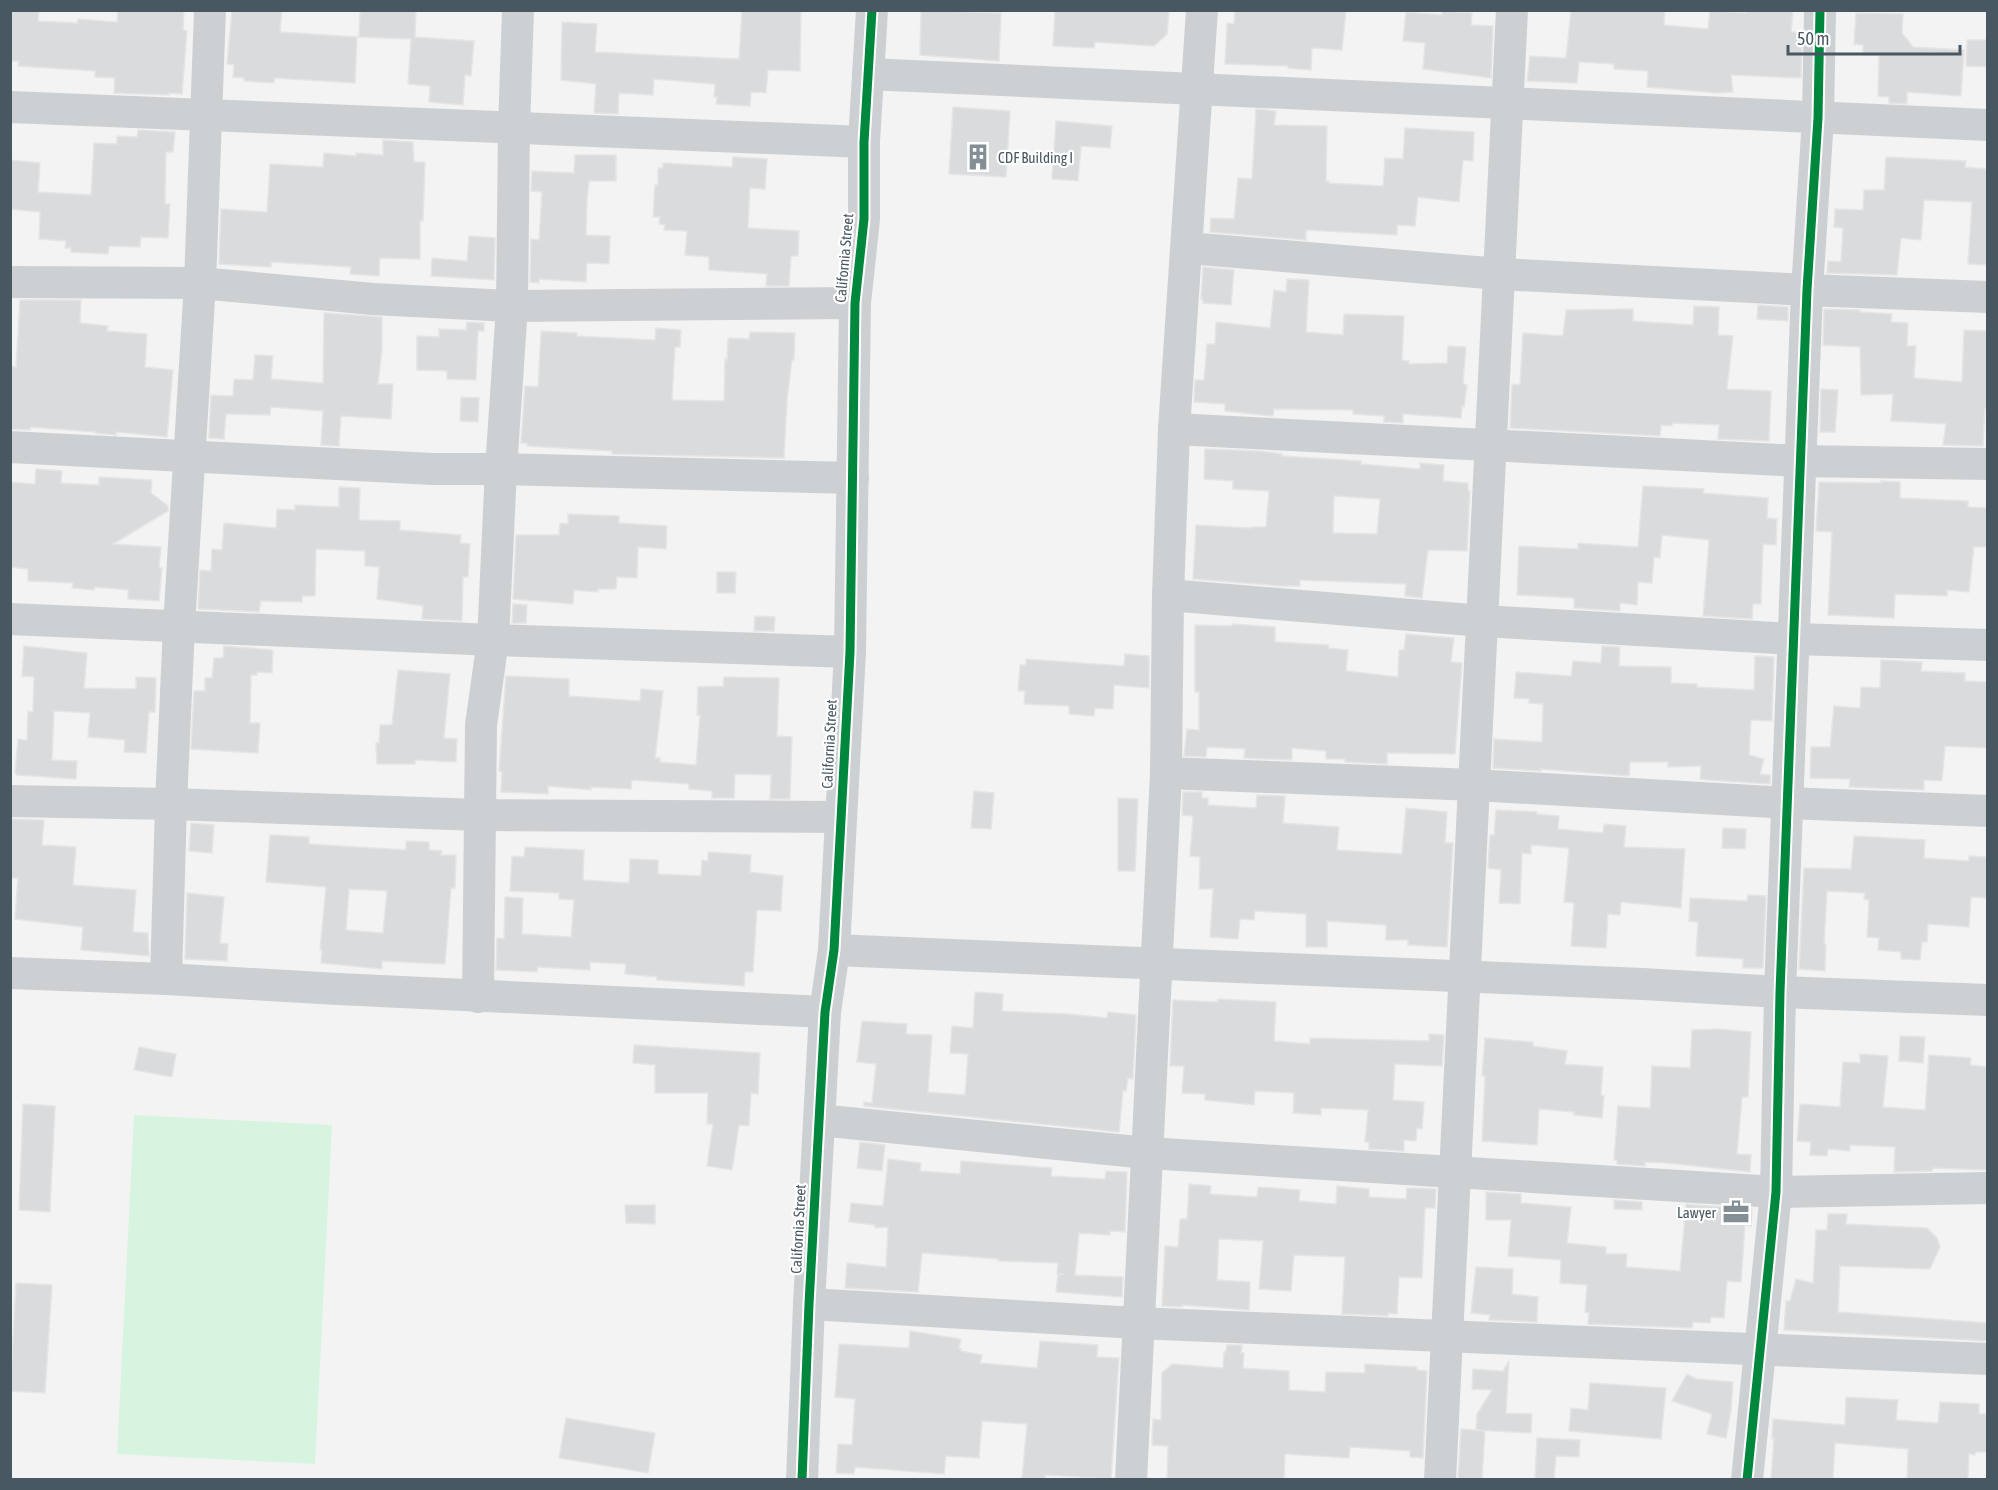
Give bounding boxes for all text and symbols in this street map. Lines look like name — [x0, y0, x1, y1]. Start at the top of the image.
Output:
scale bar — [1788, 18, 1960, 56]
text: 50 m — [1797, 28, 1829, 49]
building icon: CDF Building I — [963, 142, 993, 172]
place label: CDF Building I — [998, 149, 1073, 166]
street label: California Street — [832, 213, 856, 303]
street label: California Street — [818, 699, 840, 789]
street label: California Street — [787, 1184, 809, 1274]
office icon: Lawyer — [1721, 1197, 1751, 1227]
place label: Lawyer — [1677, 1204, 1717, 1221]

